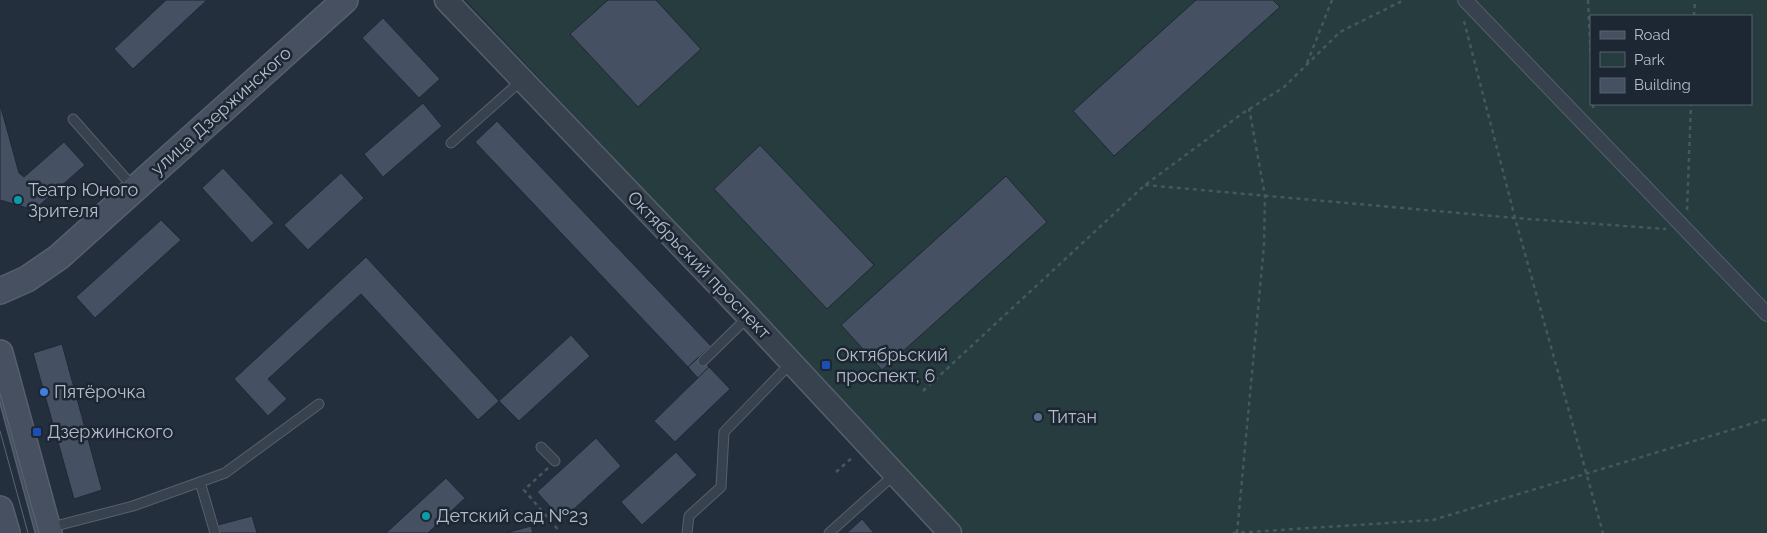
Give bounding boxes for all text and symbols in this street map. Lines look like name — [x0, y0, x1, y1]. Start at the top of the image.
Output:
legend — [1590, 15, 1752, 105]
text: Road — [1634, 26, 1670, 44]
street label: улица Дзержинского — [146, 42, 295, 179]
text: Park — [1634, 51, 1665, 69]
text: Building — [1634, 76, 1691, 94]
place label: Театр Юного Зрителя — [28, 179, 139, 221]
street label: Октябрьский проспект — [623, 186, 776, 343]
marker: Театр Юного Зрителя — [12, 194, 24, 206]
place label: Октябрьский проспект, 6 — [836, 344, 948, 386]
marker: Октябрьский проспект, 6 — [820, 359, 832, 371]
place label: Пятёрочка — [54, 381, 146, 402]
marker: Пятёрочка — [38, 386, 50, 398]
place label: Титан — [1048, 406, 1097, 427]
marker: Титан — [1032, 411, 1044, 423]
place label: Дзержинского — [47, 421, 174, 442]
marker: Дзержинского — [31, 426, 43, 438]
place label: Детский сад №23 — [436, 505, 588, 526]
marker: Детский сад №23 — [420, 510, 432, 522]

